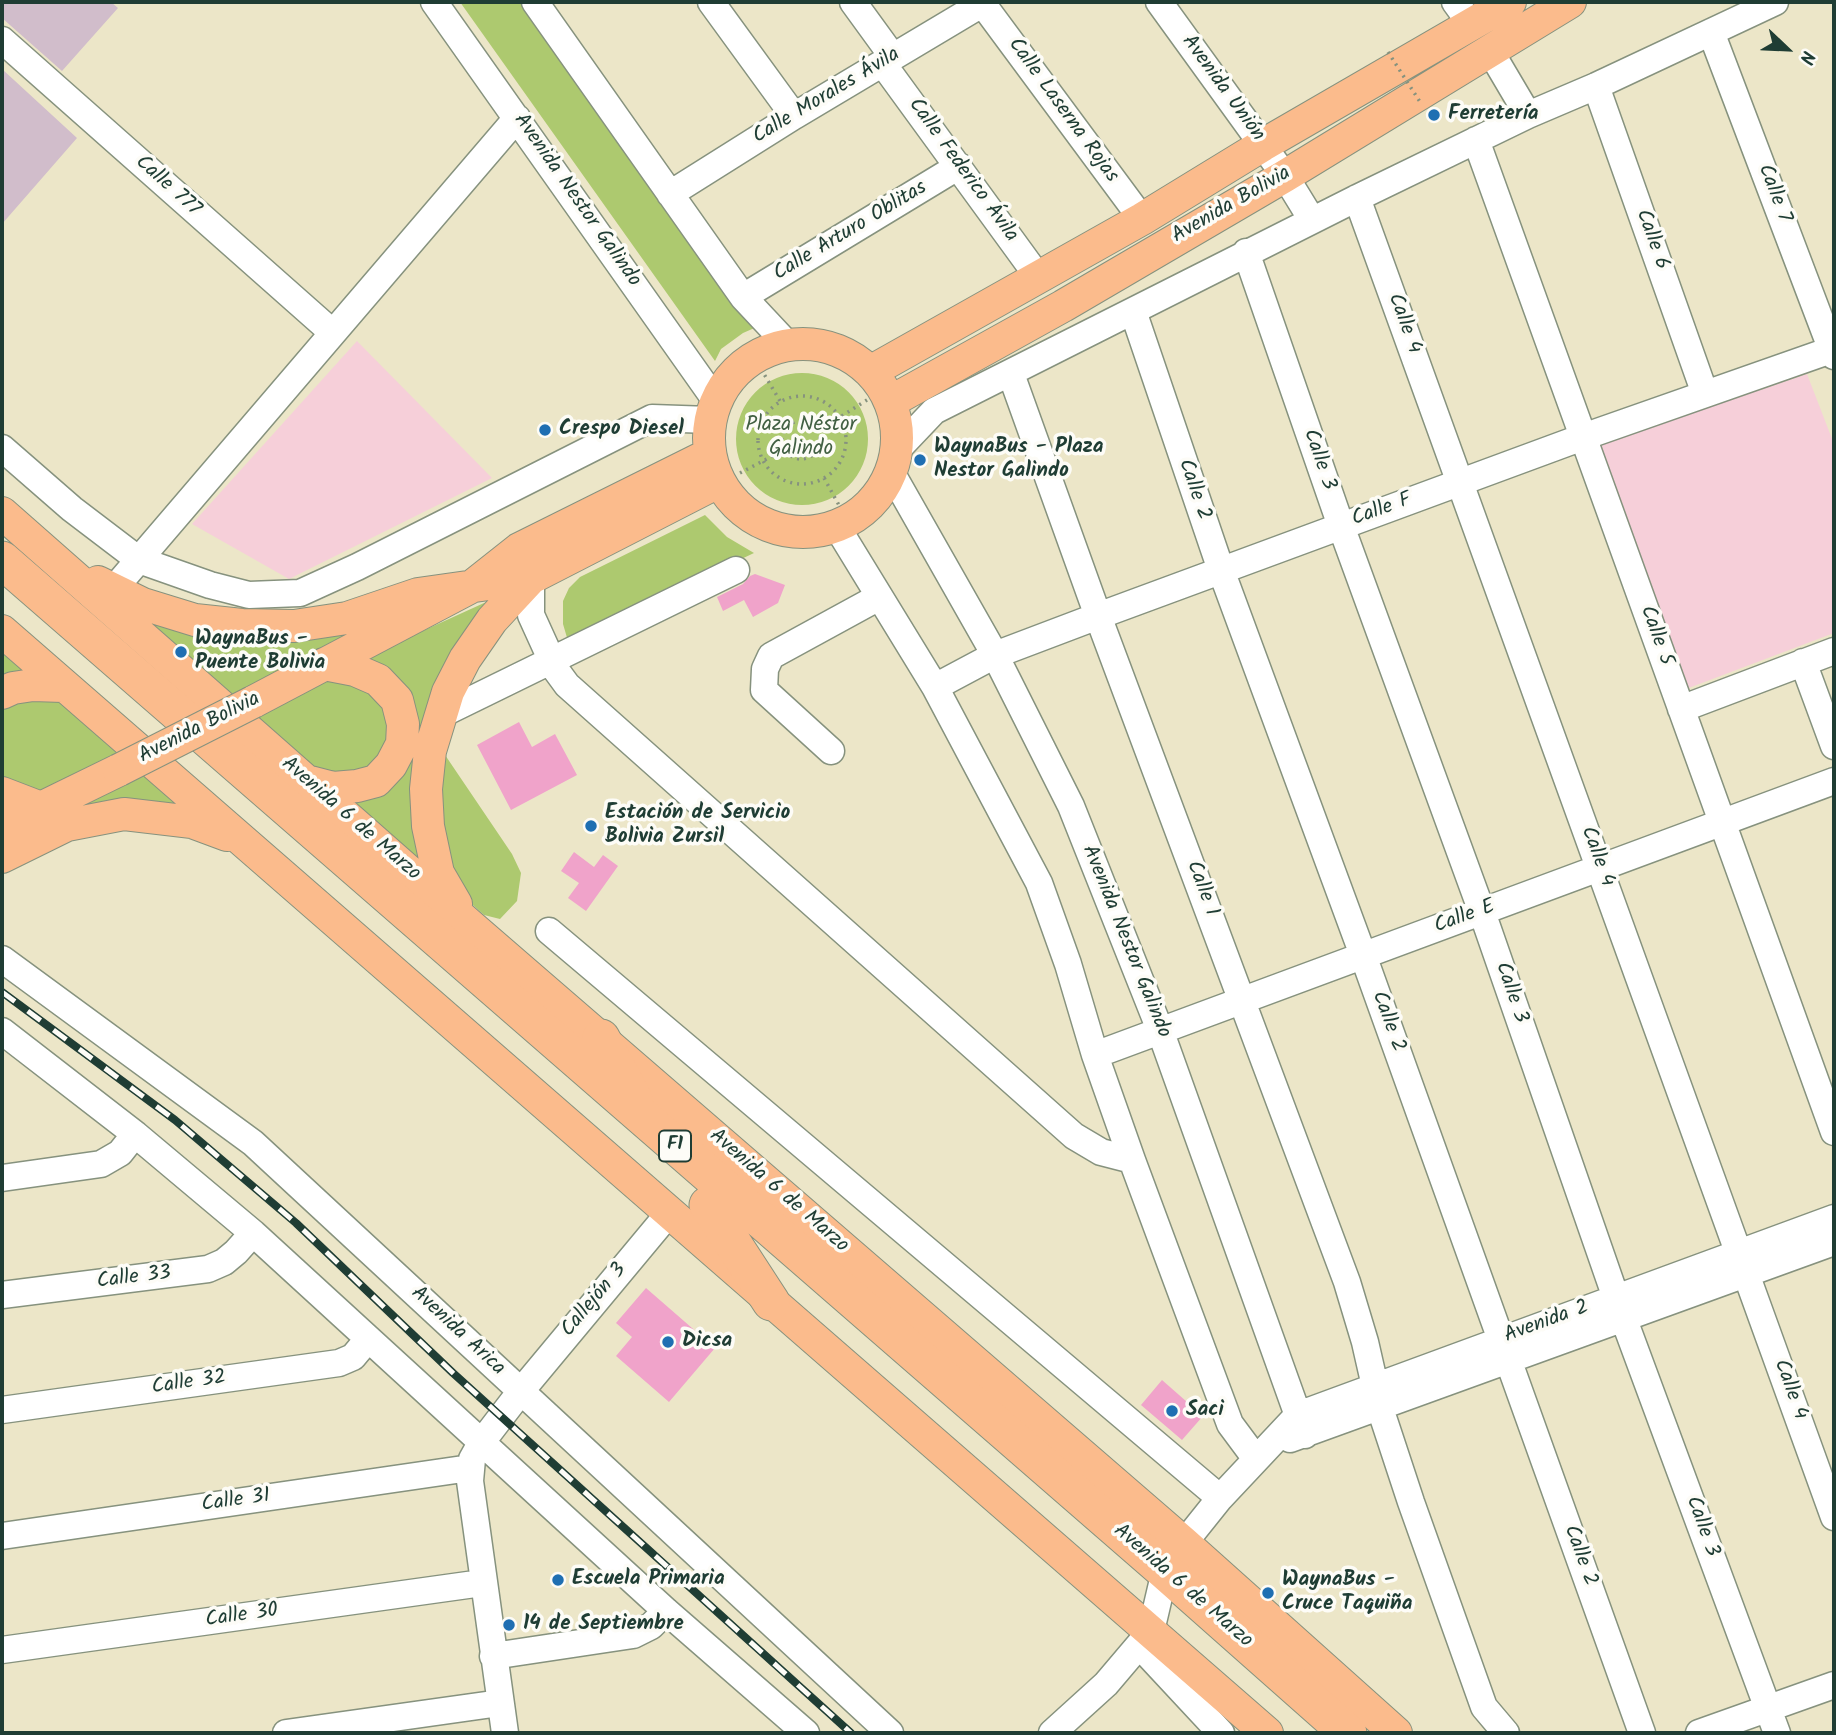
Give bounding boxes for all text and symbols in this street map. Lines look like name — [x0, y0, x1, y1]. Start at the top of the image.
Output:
north arrow — [1752, 14, 1822, 84]
street label: Avenida Unión — [1175, 31, 1269, 147]
street label: Calle Laserna Rojas — [1001, 34, 1123, 188]
street label: Calle Morales Ávila — [749, 43, 905, 151]
text: N — [1790, 46, 1822, 69]
street label: Calle Federico Ávila — [901, 94, 1023, 248]
place label: Ferretería — [1448, 102, 1539, 128]
marker: Ferretería — [1426, 107, 1442, 123]
street label: Avenida Nestor Galindo — [507, 110, 645, 292]
street label: Calle 777 — [129, 151, 205, 223]
street label: Calle 7 — [1750, 161, 1796, 227]
street label: Avenida Bolivia — [1168, 162, 1296, 250]
street label: Calle Arturo Oblitas — [770, 176, 932, 288]
street label: Calle 6 — [1629, 206, 1673, 274]
street label: Calle 4 — [1381, 290, 1425, 358]
park label: Plaza Néstor Galindo — [746, 413, 856, 463]
place label: Crespo Diesel — [559, 417, 684, 443]
marker: Crespo Diesel — [537, 422, 553, 438]
street label: Calle 3 — [1296, 426, 1340, 494]
place label: WaynaBus - Plaza Nestor Galindo — [934, 435, 1104, 485]
marker: WaynaBus - Plaza Nestor Galindo — [912, 452, 928, 468]
street label: Calle 2 — [1171, 456, 1215, 524]
street label: Calle F — [1349, 489, 1415, 533]
street label: Calle 5 — [1633, 603, 1677, 669]
place label: WaynaBus - Puente Bolivia — [195, 627, 325, 677]
marker: WaynaBus - Puente Bolivia — [173, 644, 189, 660]
street label: Avenida Bolivia — [135, 688, 265, 770]
street label: Avenida 6 de Marzo — [275, 753, 425, 887]
place label: Estación de Servicio Bolivia Zursil — [605, 801, 790, 851]
marker: Estación de Servicio Bolivia Zursil — [583, 818, 599, 834]
street label: Calle 4 — [1574, 823, 1618, 891]
street label: Avenida Nestor Galindo — [1075, 842, 1175, 1042]
street label: Calle 1 — [1179, 858, 1223, 920]
street label: Calle E — [1431, 895, 1499, 941]
street label: Calle 3 — [1488, 959, 1532, 1027]
street label: Calle 2 — [1364, 988, 1410, 1056]
street label: Avenida 6 de Marzo — [703, 1125, 853, 1259]
road number: F1 — [659, 1130, 691, 1162]
street label: Callejón 3 — [557, 1259, 633, 1343]
street label: Calle 33 — [95, 1262, 173, 1296]
street label: Avenida Arica — [405, 1282, 509, 1382]
street label: Avenida 2 — [1501, 1296, 1593, 1350]
place label: Dicsa — [682, 1329, 732, 1355]
marker: Dicsa — [660, 1334, 676, 1350]
street label: Calle 4 — [1767, 1356, 1811, 1424]
street label: Calle 32 — [150, 1366, 228, 1402]
place label: Saci — [1186, 1398, 1224, 1424]
marker: Saci — [1164, 1403, 1180, 1419]
street label: Calle 31 — [200, 1485, 272, 1519]
street label: Calle 3 — [1678, 1493, 1724, 1561]
street label: Avenida 6 de Marzo — [1107, 1520, 1257, 1654]
street label: Calle 2 — [1556, 1522, 1602, 1590]
place label: Escuela Primaria — [572, 1567, 725, 1593]
place label: WaynaBus - Cruce Taquiña — [1282, 1568, 1412, 1618]
marker: Escuela Primaria — [550, 1572, 566, 1588]
marker: WaynaBus - Cruce Taquiña — [1260, 1585, 1276, 1601]
street label: Calle 30 — [204, 1599, 280, 1635]
place label: 14 de Septiembre — [523, 1612, 684, 1638]
marker: 14 de Septiembre — [501, 1617, 517, 1633]

